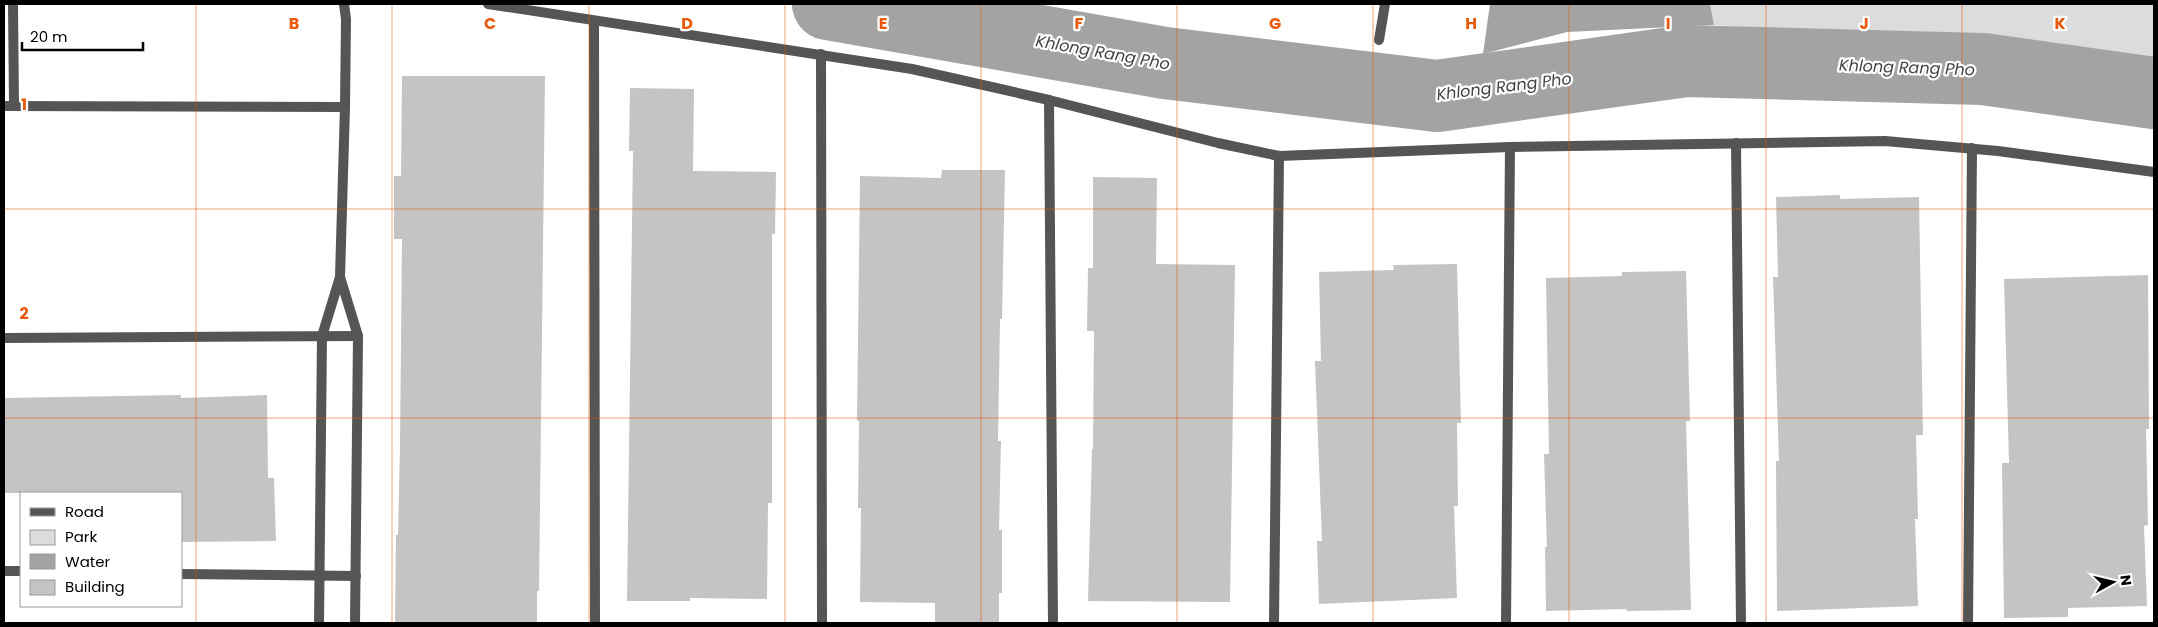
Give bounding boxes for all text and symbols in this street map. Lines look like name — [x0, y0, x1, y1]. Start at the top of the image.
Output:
text: B — [289, 12, 299, 35]
text: C — [484, 12, 496, 35]
text: D — [681, 12, 693, 35]
text: E — [879, 12, 887, 35]
text: F — [1075, 12, 1084, 35]
text: G — [1269, 12, 1281, 35]
text: H — [1465, 12, 1477, 35]
text: I — [1666, 12, 1670, 35]
text: J — [1859, 12, 1869, 35]
text: K — [2054, 12, 2066, 35]
scale bar — [22, 20, 144, 52]
text: 20 m — [30, 26, 68, 47]
water label: Khlong Rang Pho — [1034, 29, 1172, 76]
water label: Khlong Rang Pho — [1839, 54, 1975, 81]
water label: Khlong Rang Pho — [1435, 67, 1573, 106]
text: 1 — [21, 93, 27, 116]
text: 2 — [19, 302, 29, 325]
legend — [20, 492, 182, 607]
text: Road — [65, 501, 104, 522]
text: Park — [65, 526, 97, 547]
text: Water — [65, 551, 111, 572]
north arrow — [2088, 557, 2138, 607]
text: N — [2115, 574, 2137, 587]
text: Building — [65, 576, 125, 597]

